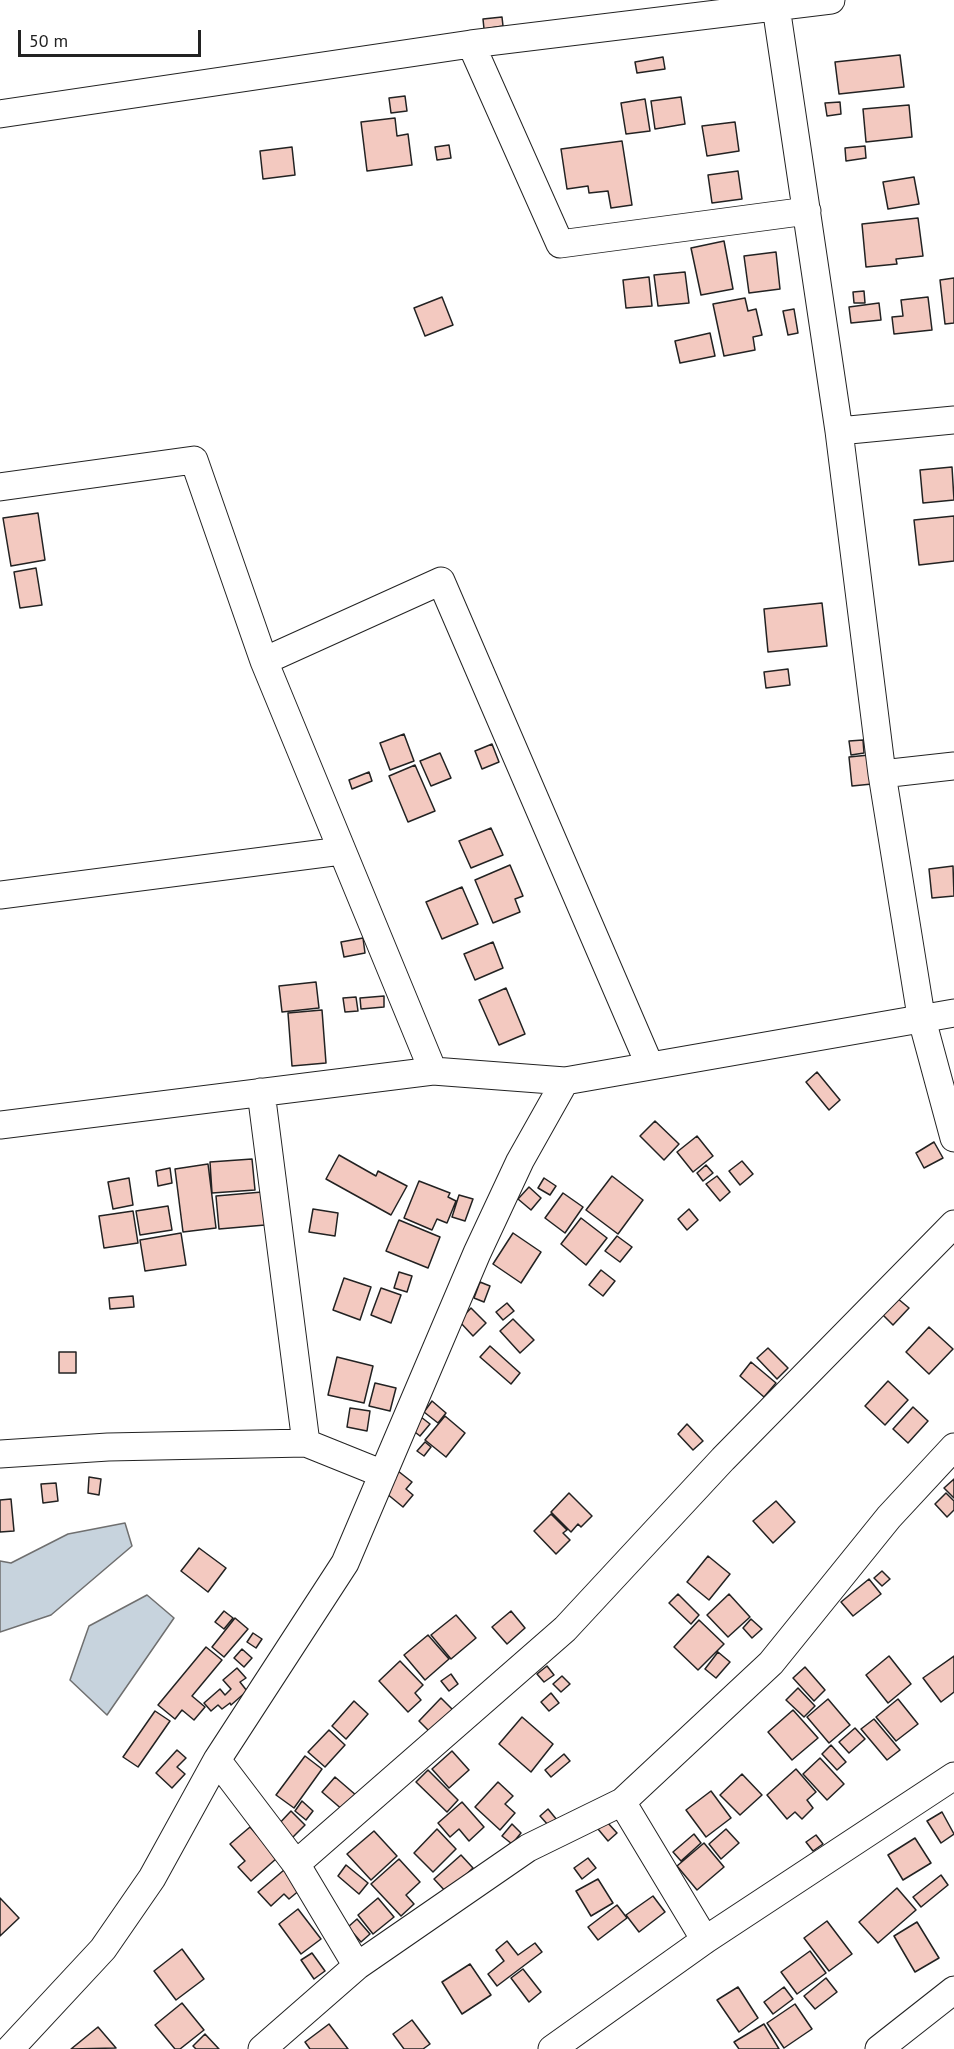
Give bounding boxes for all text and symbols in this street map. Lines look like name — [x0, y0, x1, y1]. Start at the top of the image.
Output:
scale bar — [21, 18, 204, 56]
text: 50 m — [29, 29, 68, 52]

